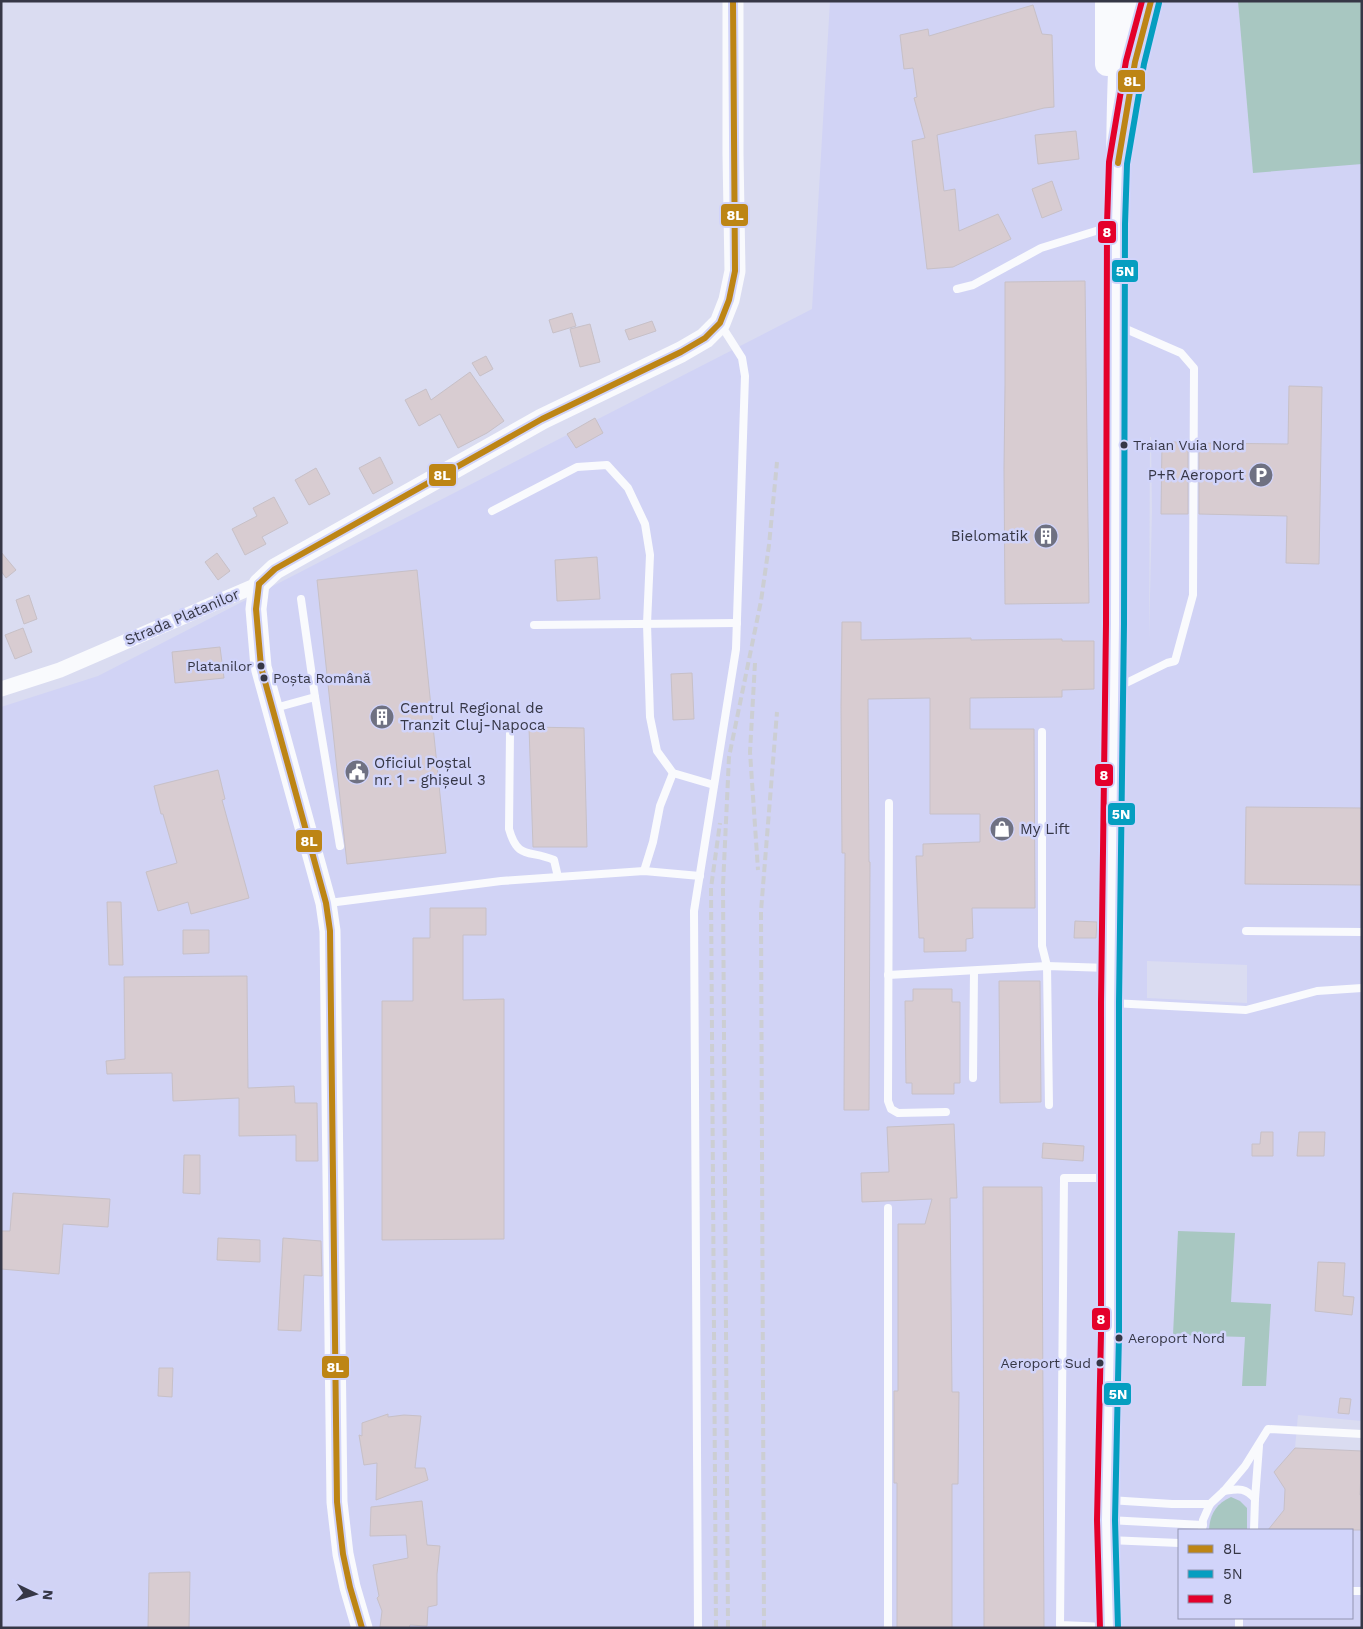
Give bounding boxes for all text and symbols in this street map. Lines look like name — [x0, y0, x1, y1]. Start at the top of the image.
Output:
line badge: 8L — [1117, 69, 1146, 93]
text: 8L — [1123, 73, 1141, 89]
line badge: 8L — [720, 203, 749, 227]
text: 8L — [726, 207, 744, 223]
line badge: 8 — [1097, 220, 1117, 244]
text: 8 — [1103, 224, 1112, 240]
line badge: 5N — [1111, 259, 1139, 283]
text: 5N — [1116, 263, 1134, 279]
place label: Traian Vuia Nord — [1133, 437, 1245, 453]
marker: Traian Vuia Nord — [1119, 440, 1129, 450]
parking icon: P+R Aeroport — [1248, 462, 1274, 488]
line badge: 8L — [428, 463, 457, 487]
place label: P+R Aeroport — [1148, 466, 1245, 484]
text: 8L — [433, 467, 451, 483]
building icon: Bielomatik — [1033, 523, 1059, 549]
place label: Bielomatik — [951, 527, 1028, 545]
street label: Strada Platanilor — [122, 585, 242, 649]
place label: Platanilor — [187, 658, 252, 674]
marker: Platanilor — [256, 661, 266, 671]
place label: Poșta Română — [273, 670, 371, 687]
marker: Poșta Română — [259, 673, 269, 683]
place label: Centrul Regional de Tranzit Cluj-Napoca — [400, 699, 546, 734]
building icon: Centrul Regional de Tranzit Cluj-Napoca — [369, 704, 395, 730]
place label: Oficiul Poștal nr. 1 - ghișeul 3 — [374, 754, 486, 789]
public building icon: Oficiul Poștal nr. 1 - ghișeul 3 — [344, 759, 370, 785]
line badge: 8 — [1094, 763, 1114, 787]
text: 8 — [1100, 767, 1109, 783]
line badge: 5N — [1107, 802, 1136, 826]
text: 5N — [1112, 806, 1130, 822]
shop icon: My Lift — [989, 816, 1015, 842]
place label: My Lift — [1020, 820, 1070, 838]
line badge: 8L — [295, 829, 323, 853]
text: 8L — [300, 833, 318, 849]
line badge: 8 — [1091, 1307, 1111, 1331]
text: 8 — [1097, 1311, 1106, 1327]
place label: Aeroport Nord — [1128, 1330, 1225, 1346]
marker: Aeroport Nord — [1114, 1333, 1124, 1343]
line badge: 8L — [321, 1355, 350, 1379]
place label: Aeroport Sud — [1000, 1355, 1091, 1371]
marker: Aeroport Sud — [1095, 1358, 1105, 1368]
text: 8L — [326, 1359, 344, 1375]
line badge: 5N — [1103, 1382, 1132, 1406]
text: 5N — [1109, 1386, 1127, 1402]
legend — [1178, 1529, 1353, 1619]
text: 8L — [1223, 1540, 1241, 1558]
text: 5N — [1223, 1565, 1243, 1583]
north arrow — [10, 1569, 60, 1619]
text: N — [40, 1589, 56, 1601]
text: 8 — [1223, 1590, 1232, 1608]

